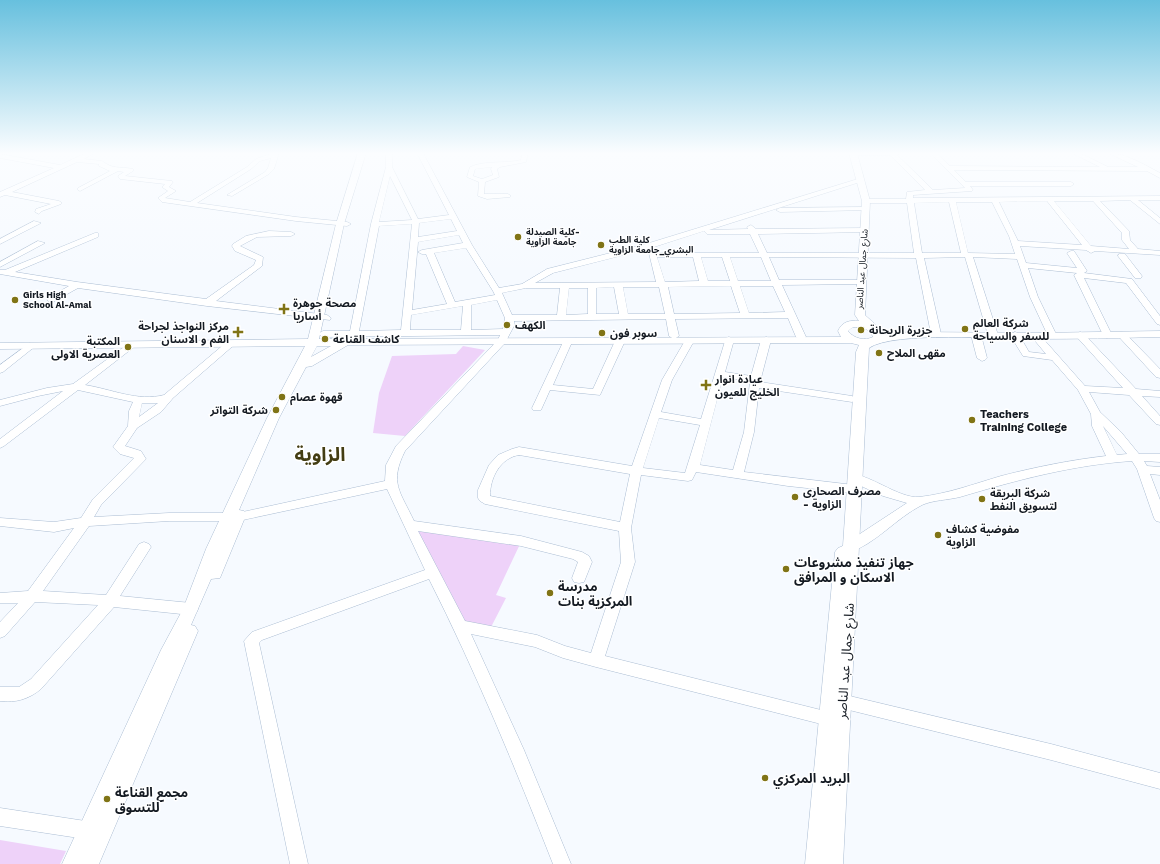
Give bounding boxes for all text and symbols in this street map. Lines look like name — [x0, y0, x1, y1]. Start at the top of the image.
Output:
place label: كلية الصيدلة- جامعة الزاوية — [526, 227, 580, 248]
street label: شارع جمال عبد الناصر — [854, 229, 872, 311]
marker: كلية الصيدلة- جامعة الزاوية — [513, 232, 523, 242]
place label: كلية الطب البشري_جامعة الزاوية — [609, 235, 693, 258]
marker: كلية الطب البشري_جامعة الزاوية — [596, 240, 606, 250]
place label: Girls High School Al-Amal — [23, 290, 91, 310]
marker: Girls High School Al-Amal — [10, 295, 20, 305]
place label: مصحة جوهرة أساريا — [293, 297, 356, 323]
marker: مصحة جوهرة أساريا — [278, 303, 290, 315]
place label: شركة العالم للسفر والسياحة — [973, 317, 1049, 343]
place label: الكهف — [515, 319, 545, 332]
place label: مركز النواجذ لجراحة الفم و الاسنان — [138, 320, 229, 348]
marker: الكهف — [502, 320, 512, 330]
place label: جزيرة الريحانة — [869, 324, 933, 337]
marker: شركة العالم للسفر والسياحة — [960, 324, 970, 334]
marker: جزيرة الريحانة — [856, 325, 866, 335]
marker: مركز النواجذ لجراحة الفم و الاسنان — [232, 326, 244, 338]
place label: سوبر فون — [610, 327, 657, 340]
marker: سوبر فون — [597, 328, 607, 338]
place label: كاشف القناعة — [333, 333, 400, 346]
marker: كاشف القناعة — [320, 334, 330, 344]
place label: المكتبة العصرية الاولى — [51, 335, 120, 361]
marker: المكتبة العصرية الاولى — [123, 342, 133, 352]
place label: مقهى الملاح — [887, 347, 946, 361]
marker: مقهى الملاح — [874, 348, 884, 358]
place label: عيادة انوار الخليج للعيون — [714, 373, 780, 401]
marker: عيادة انوار الخليج للعيون — [700, 379, 712, 391]
place label: قهوة عصام — [290, 391, 343, 406]
marker: قهوة عصام — [277, 392, 287, 402]
place label: شركة التواتر — [209, 404, 268, 417]
marker: شركة التواتر — [271, 405, 281, 415]
place label: Teachers Training College — [980, 408, 1067, 434]
marker: Teachers Training College — [967, 415, 977, 425]
district label: الزاوية — [295, 443, 345, 466]
place label: مصرف الصحارى - الزاوية — [803, 485, 881, 511]
place label: شركة البريقة لتسويق النفط — [990, 487, 1057, 513]
marker: مصرف الصحارى - الزاوية — [790, 492, 800, 502]
marker: شركة البريقة لتسويق النفط — [977, 494, 987, 504]
place label: مفوضية كشاف الزاوية — [946, 523, 1019, 549]
marker: مفوضية كشاف الزاوية — [933, 530, 943, 540]
place label: جهاز تنفيذ مشروعات الاسكان و المرافق — [794, 555, 914, 586]
marker: جهاز تنفيذ مشروعات الاسكان و المرافق — [781, 564, 791, 574]
place label: مدرسة المركزية بنات — [558, 579, 632, 609]
marker: مدرسة المركزية بنات — [545, 588, 555, 598]
street label: شارع جمال عبد الناصر — [834, 603, 860, 721]
place label: البريد المركزي — [773, 771, 850, 789]
marker: البريد المركزي — [760, 773, 770, 783]
place label: مجمع القناعة للتسوق — [115, 785, 188, 815]
marker: مجمع القناعة للتسوق — [102, 794, 112, 804]

